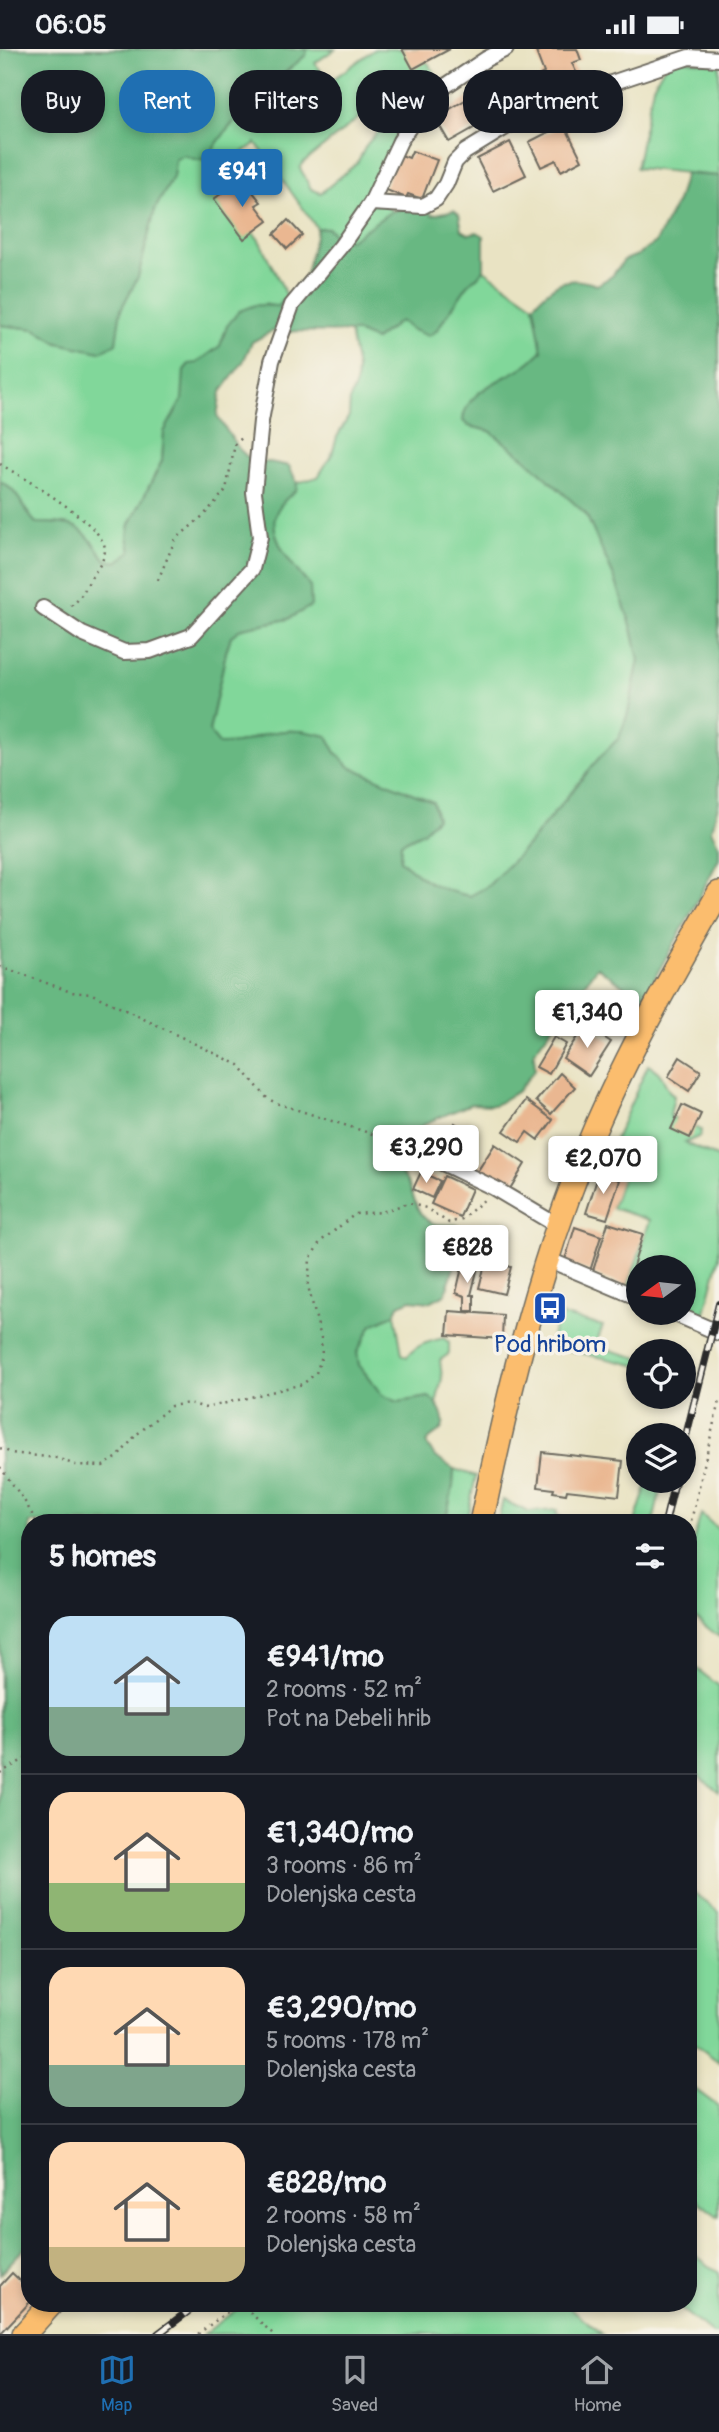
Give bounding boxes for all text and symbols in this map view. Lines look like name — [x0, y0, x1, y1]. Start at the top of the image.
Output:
text: 06:05 — [35, 9, 107, 41]
chip: Buy — [21, 70, 105, 133]
chip: Rent — [119, 70, 215, 133]
chip: Filters — [229, 70, 342, 133]
chip: New — [356, 70, 449, 133]
chip: Apartment — [463, 70, 623, 133]
pin: €941 — [201, 149, 283, 209]
text: €941 — [217, 157, 267, 186]
pin: €1,340 — [530, 991, 644, 1050]
text: €1,340 — [551, 998, 623, 1027]
pin: €3,290 — [369, 1125, 483, 1185]
text: €3,290 — [389, 1133, 463, 1162]
pin: €2,070 — [546, 1137, 660, 1196]
text: €2,070 — [564, 1144, 642, 1173]
pin: €828 — [426, 1225, 508, 1285]
text: €828 — [441, 1233, 493, 1262]
north arrow — [626, 1255, 696, 1325]
map controls — [626, 1255, 696, 1493]
bus stop icon: Pod hribom — [531, 1289, 569, 1327]
place label: Pod hribom — [494, 1330, 606, 1359]
button: locate — [626, 1339, 696, 1409]
button: layers — [626, 1423, 696, 1493]
icon: filters — [631, 1537, 669, 1575]
text: 5 homes — [49, 1538, 156, 1575]
text: €941/mo — [266, 1638, 384, 1675]
icon: home — [105, 1644, 189, 1728]
text: 2 rooms · 52 m² — [266, 1675, 422, 1704]
text: Pot na Debeli hrib — [266, 1704, 431, 1733]
text: €1,340/mo — [266, 1814, 413, 1851]
icon: home — [105, 1820, 189, 1904]
text: 3 rooms · 86 m² — [266, 1851, 422, 1880]
text: Dolenjska cesta — [266, 1880, 416, 1909]
text: €3,290/mo — [266, 1989, 416, 2026]
icon: home — [105, 1995, 189, 2079]
text: 5 rooms · 178 m² — [266, 2026, 429, 2055]
text: Dolenjska cesta — [266, 2055, 416, 2084]
text: €828/mo — [266, 2164, 386, 2201]
icon: home — [105, 2170, 189, 2254]
text: 2 rooms · 58 m² — [266, 2201, 421, 2230]
text: Dolenjska cesta — [266, 2230, 416, 2259]
tab: Map — [98, 2351, 136, 2417]
tab: Saved — [331, 2351, 378, 2417]
tab: Home — [573, 2351, 621, 2417]

